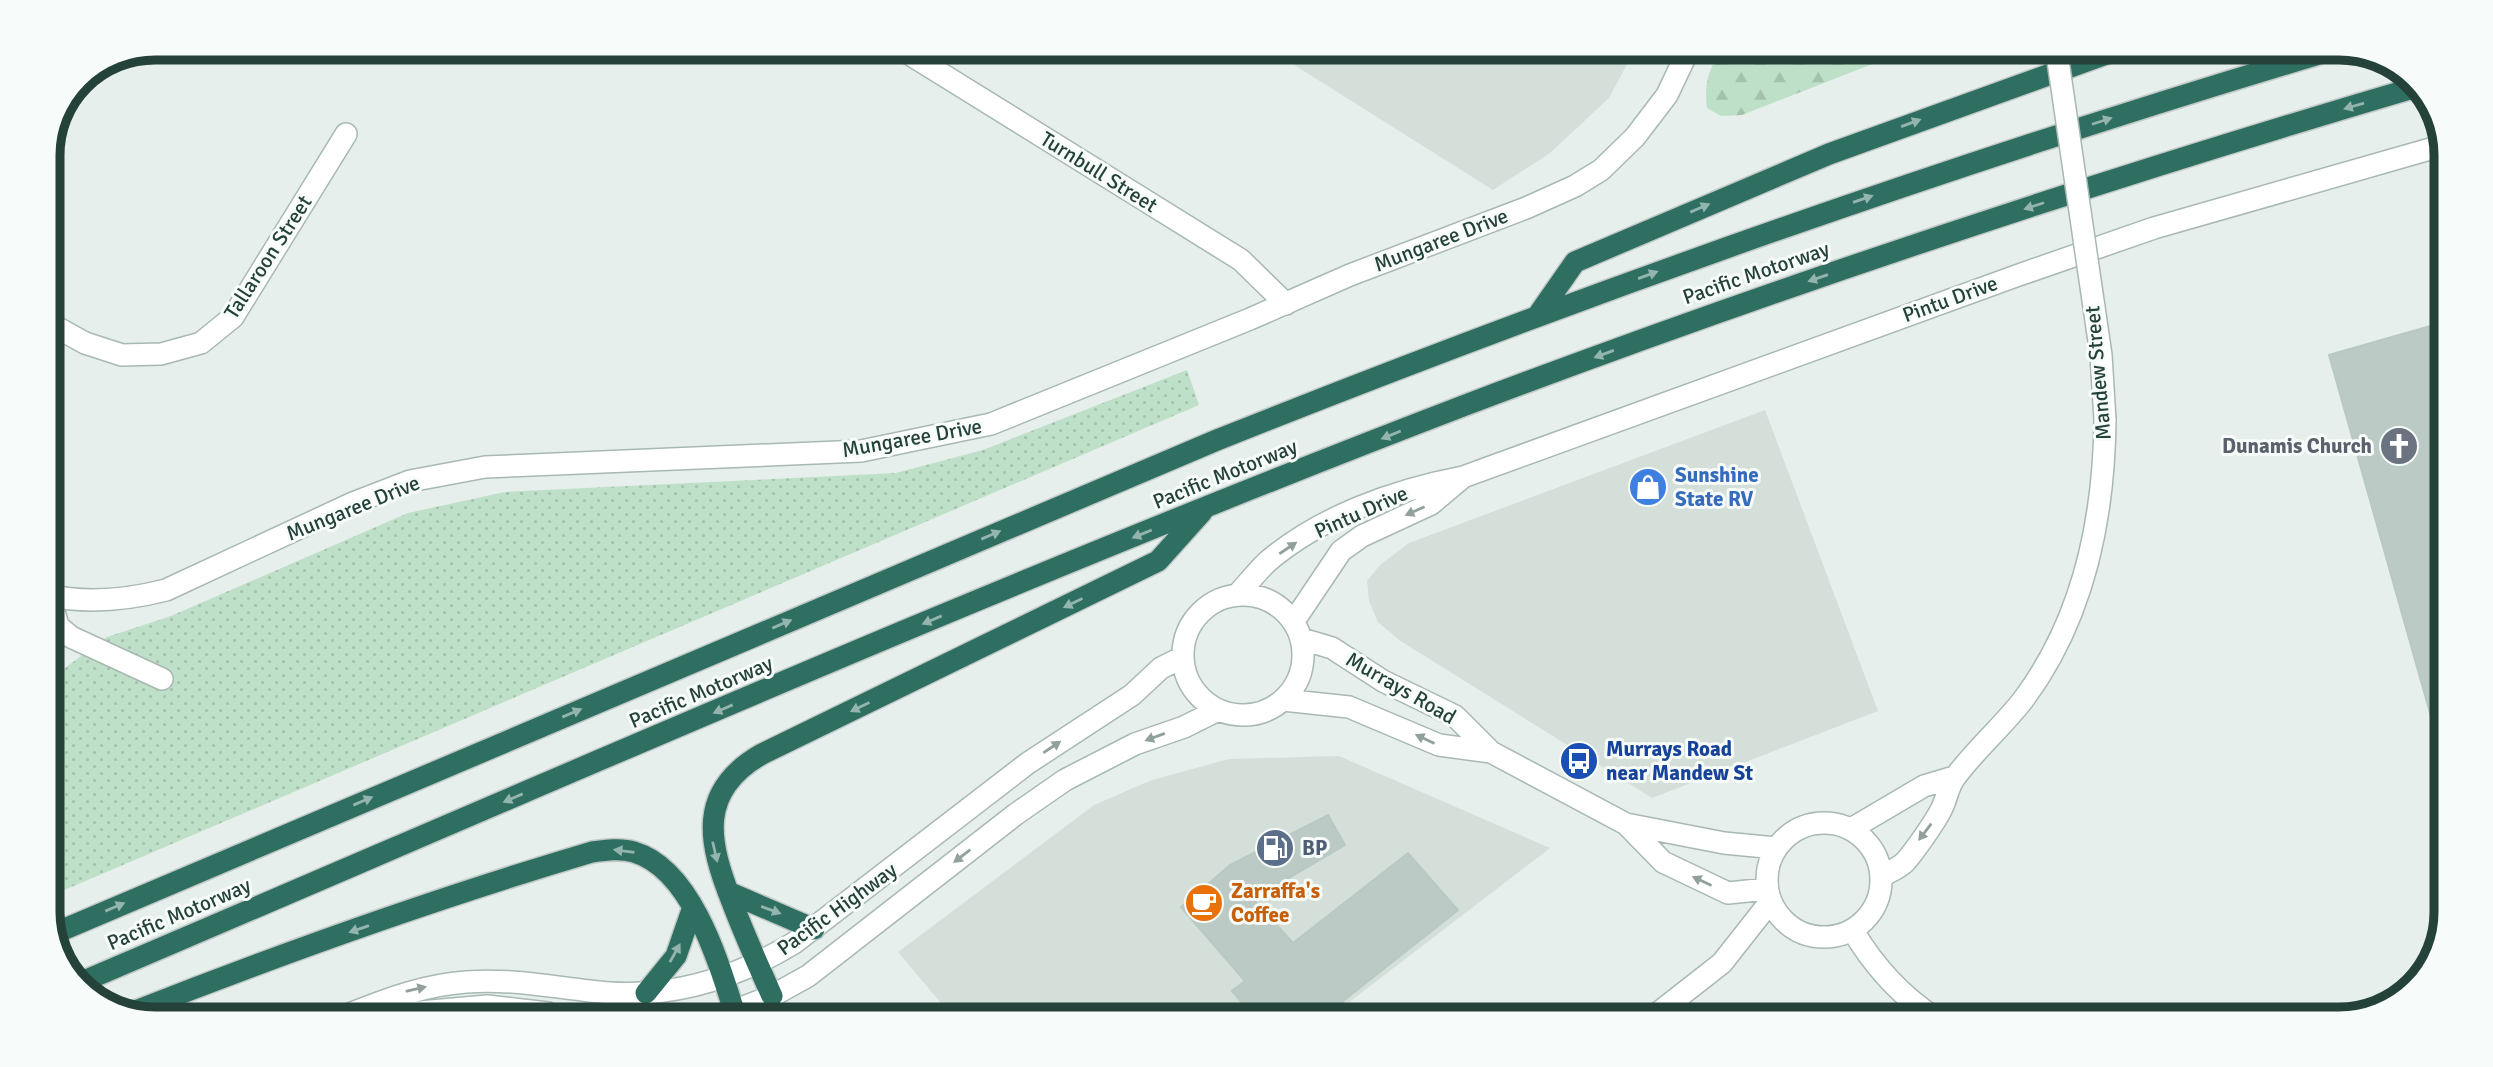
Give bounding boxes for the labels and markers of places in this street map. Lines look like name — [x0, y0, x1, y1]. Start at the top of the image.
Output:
church icon: Dunamis Church — [2378, 425, 2420, 467]
place label: Dunamis Church — [2222, 433, 2372, 459]
place label: Sunshine State RV — [1675, 462, 1759, 512]
shop icon: Sunshine State RV — [1627, 466, 1669, 508]
place label: Murrays Road near Mandew St — [1606, 736, 1753, 786]
bus stop icon: Murrays Road near Mandew St — [1558, 740, 1600, 782]
fuel station icon: BP — [1254, 827, 1296, 869]
place label: BP — [1302, 835, 1327, 861]
place label: Zarraffa's Coffee — [1231, 878, 1320, 928]
cafe icon: Zarraffa's Coffee — [1183, 882, 1225, 924]

